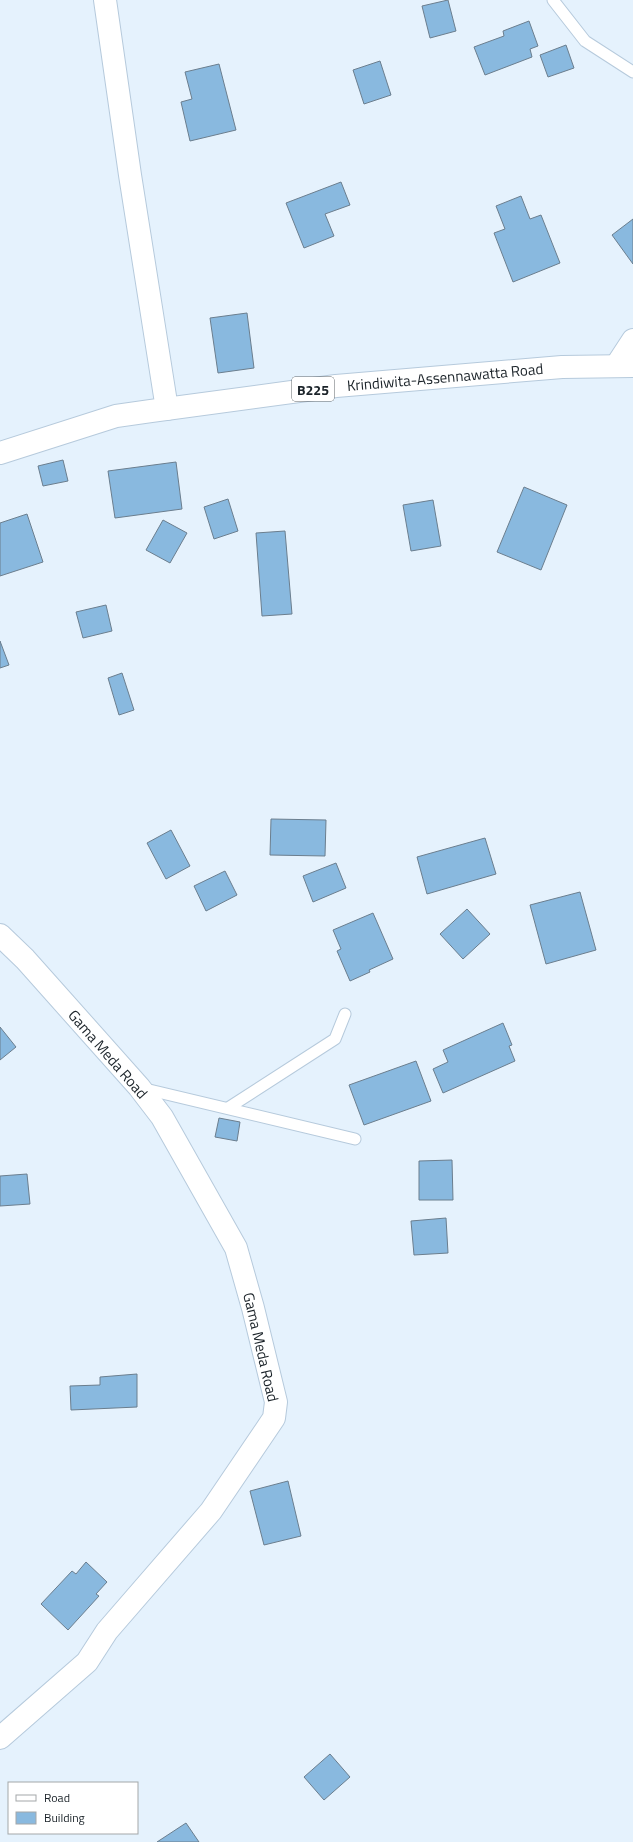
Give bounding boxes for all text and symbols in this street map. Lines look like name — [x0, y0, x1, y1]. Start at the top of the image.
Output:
street label: Krindiwita-Assennawatta Road — [346, 357, 544, 397]
road number: B225 — [292, 377, 334, 401]
street label: Gama Meda Road — [63, 1004, 153, 1104]
street label: Gama Meda Road — [237, 1290, 285, 1404]
legend — [8, 1782, 138, 1834]
text: Road — [44, 1788, 70, 1807]
text: Building — [44, 1808, 85, 1827]

